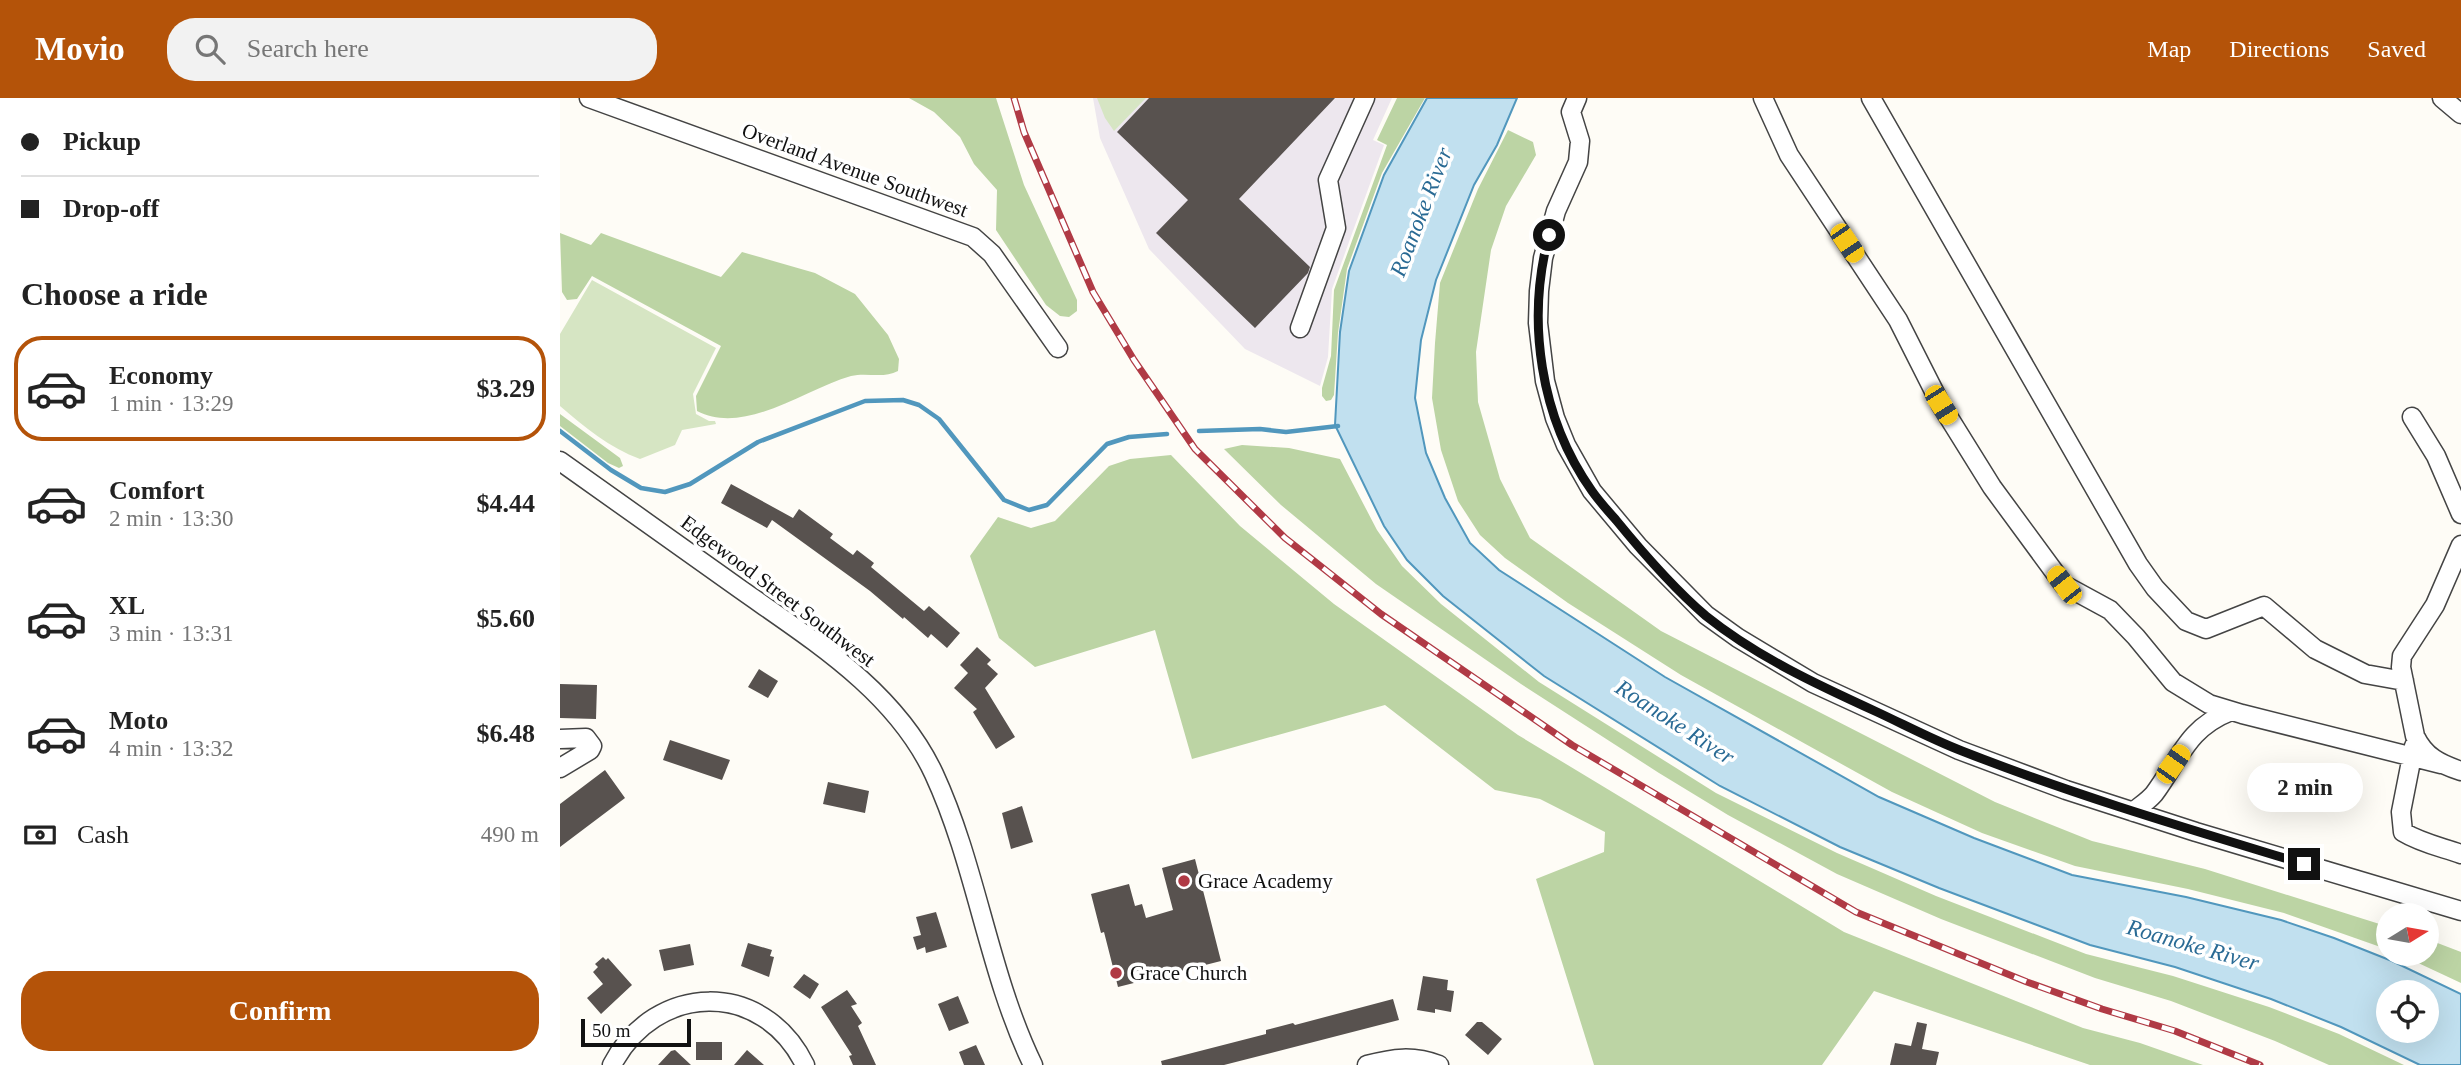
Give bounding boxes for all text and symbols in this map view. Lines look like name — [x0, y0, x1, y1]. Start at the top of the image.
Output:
search box — [167, 18, 657, 81]
icon: search — [191, 30, 229, 68]
text: Movio — [35, 31, 125, 67]
text: Search here — [247, 34, 369, 63]
text: Map — [2147, 36, 2191, 62]
text: Directions — [2229, 36, 2329, 62]
text: Saved — [2367, 36, 2426, 62]
street label: Overland Avenue Southwest — [739, 118, 971, 222]
text: Pickup — [63, 127, 141, 156]
water label: Roanoke River — [1385, 143, 1457, 281]
text: Drop-off — [63, 194, 159, 223]
route start — [1533, 219, 1565, 251]
car — [1827, 220, 1868, 266]
text: Choose a ride — [21, 276, 208, 312]
icon: car — [25, 357, 88, 420]
text: Economy — [109, 361, 213, 390]
text: $3.29 — [477, 374, 535, 403]
car — [1921, 382, 1962, 428]
text: 1 min · 13:29 — [109, 391, 234, 416]
icon: car — [25, 472, 88, 535]
text: Comfort — [109, 476, 204, 505]
text: $4.44 — [477, 489, 535, 518]
text: 2 min · 13:30 — [109, 506, 234, 531]
street label: Edgewood Street Southwest — [676, 510, 880, 672]
car — [2043, 562, 2086, 608]
icon: car — [25, 587, 88, 650]
text: XL — [109, 591, 145, 620]
text: $5.60 — [477, 604, 535, 633]
text: 3 min · 13:31 — [109, 621, 234, 646]
water label: Roanoke River — [1610, 674, 1740, 770]
icon: car — [25, 702, 88, 765]
text: Moto — [109, 706, 168, 735]
text: $6.48 — [477, 719, 535, 748]
text: 4 min · 13:32 — [109, 736, 234, 761]
car — [2153, 741, 2194, 787]
callout: 2 min — [2246, 762, 2362, 812]
text: 2 min — [2277, 775, 2333, 800]
icon: cash — [21, 816, 59, 854]
text: Cash — [77, 820, 129, 849]
text: 490 m — [481, 822, 539, 847]
route end — [2288, 848, 2320, 880]
place label: Grace Academy — [1198, 869, 1333, 893]
marker: Grace Academy — [1176, 873, 1192, 889]
north arrow — [2376, 903, 2440, 966]
map controls — [2376, 903, 2439, 1043]
water label: Roanoke River — [2123, 914, 2263, 976]
place label: Grace Church — [1130, 961, 1248, 985]
marker: Grace Church — [1108, 965, 1124, 981]
button: Confirm — [21, 971, 539, 1051]
button: locate — [2376, 980, 2439, 1043]
scale bar — [581, 1016, 691, 1048]
text: 50 m — [592, 1020, 631, 1041]

